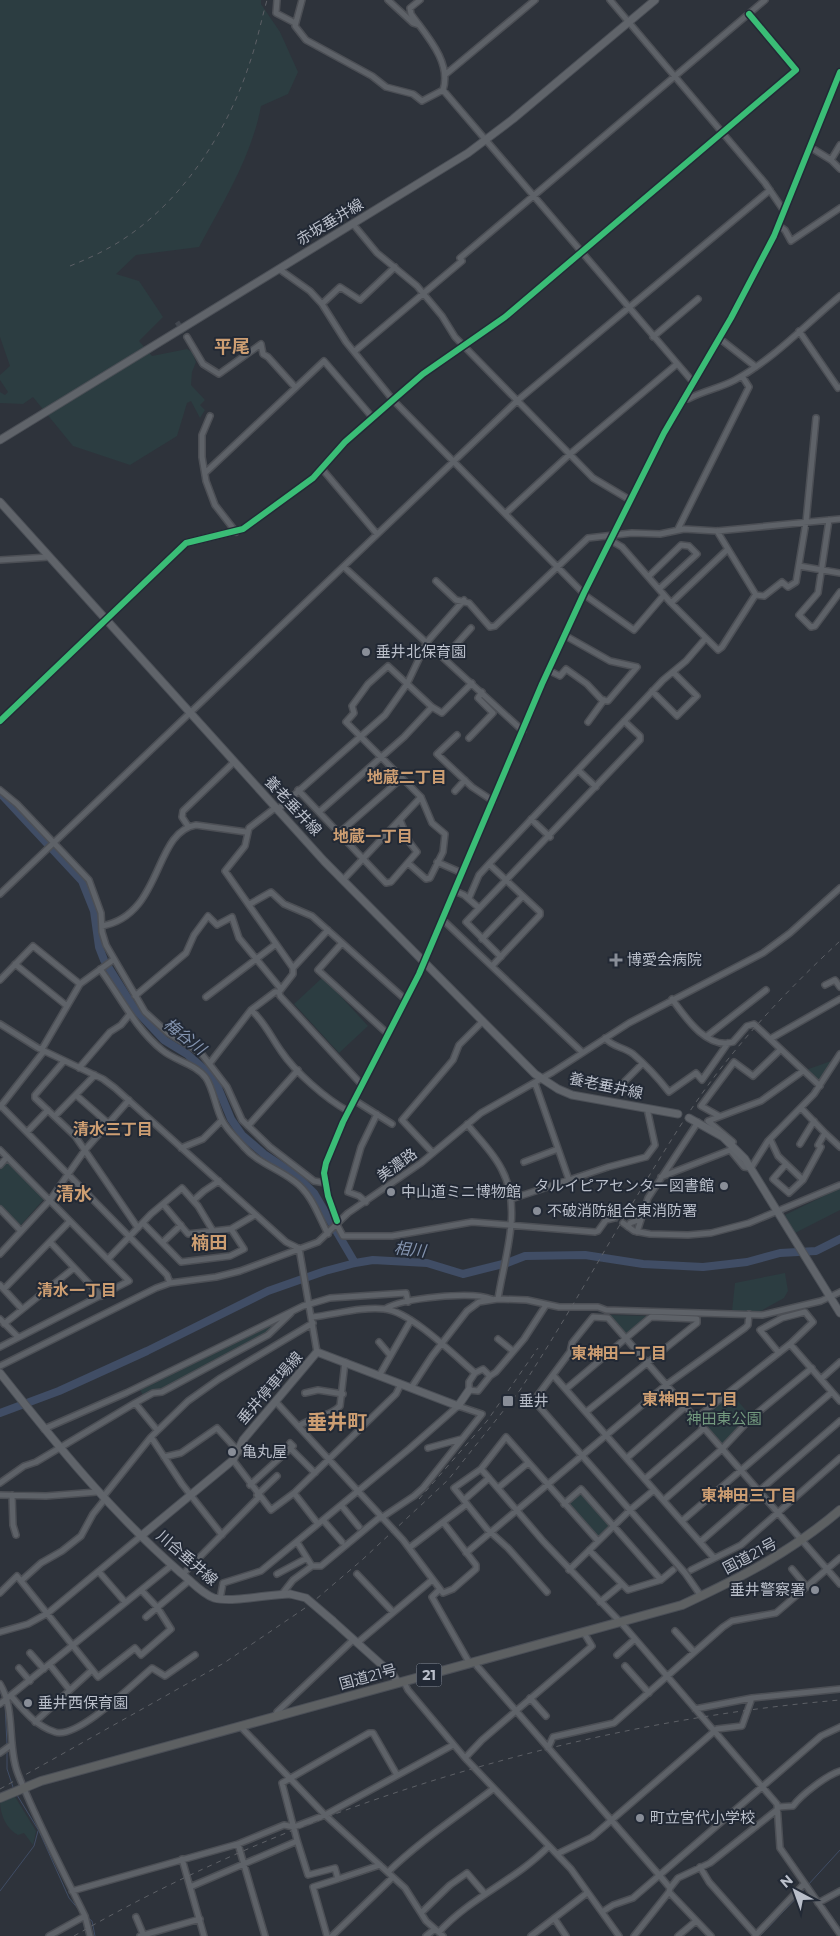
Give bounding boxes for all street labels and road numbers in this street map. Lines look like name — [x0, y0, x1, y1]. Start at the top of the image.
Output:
street label: 赤坂垂井線 — [293, 194, 367, 249]
street label: 養老垂井線 — [261, 772, 326, 840]
street label: 養老垂井線 — [567, 1068, 645, 1103]
street label: 美濃路 — [373, 1144, 420, 1186]
street label: 垂井停車場線 — [233, 1347, 306, 1428]
street label: 川合垂井線 — [153, 1526, 222, 1589]
street label: 国道21号 — [719, 1533, 780, 1578]
street label: 国道21号 — [337, 1660, 399, 1693]
road number: 21 — [416, 1664, 442, 1686]

